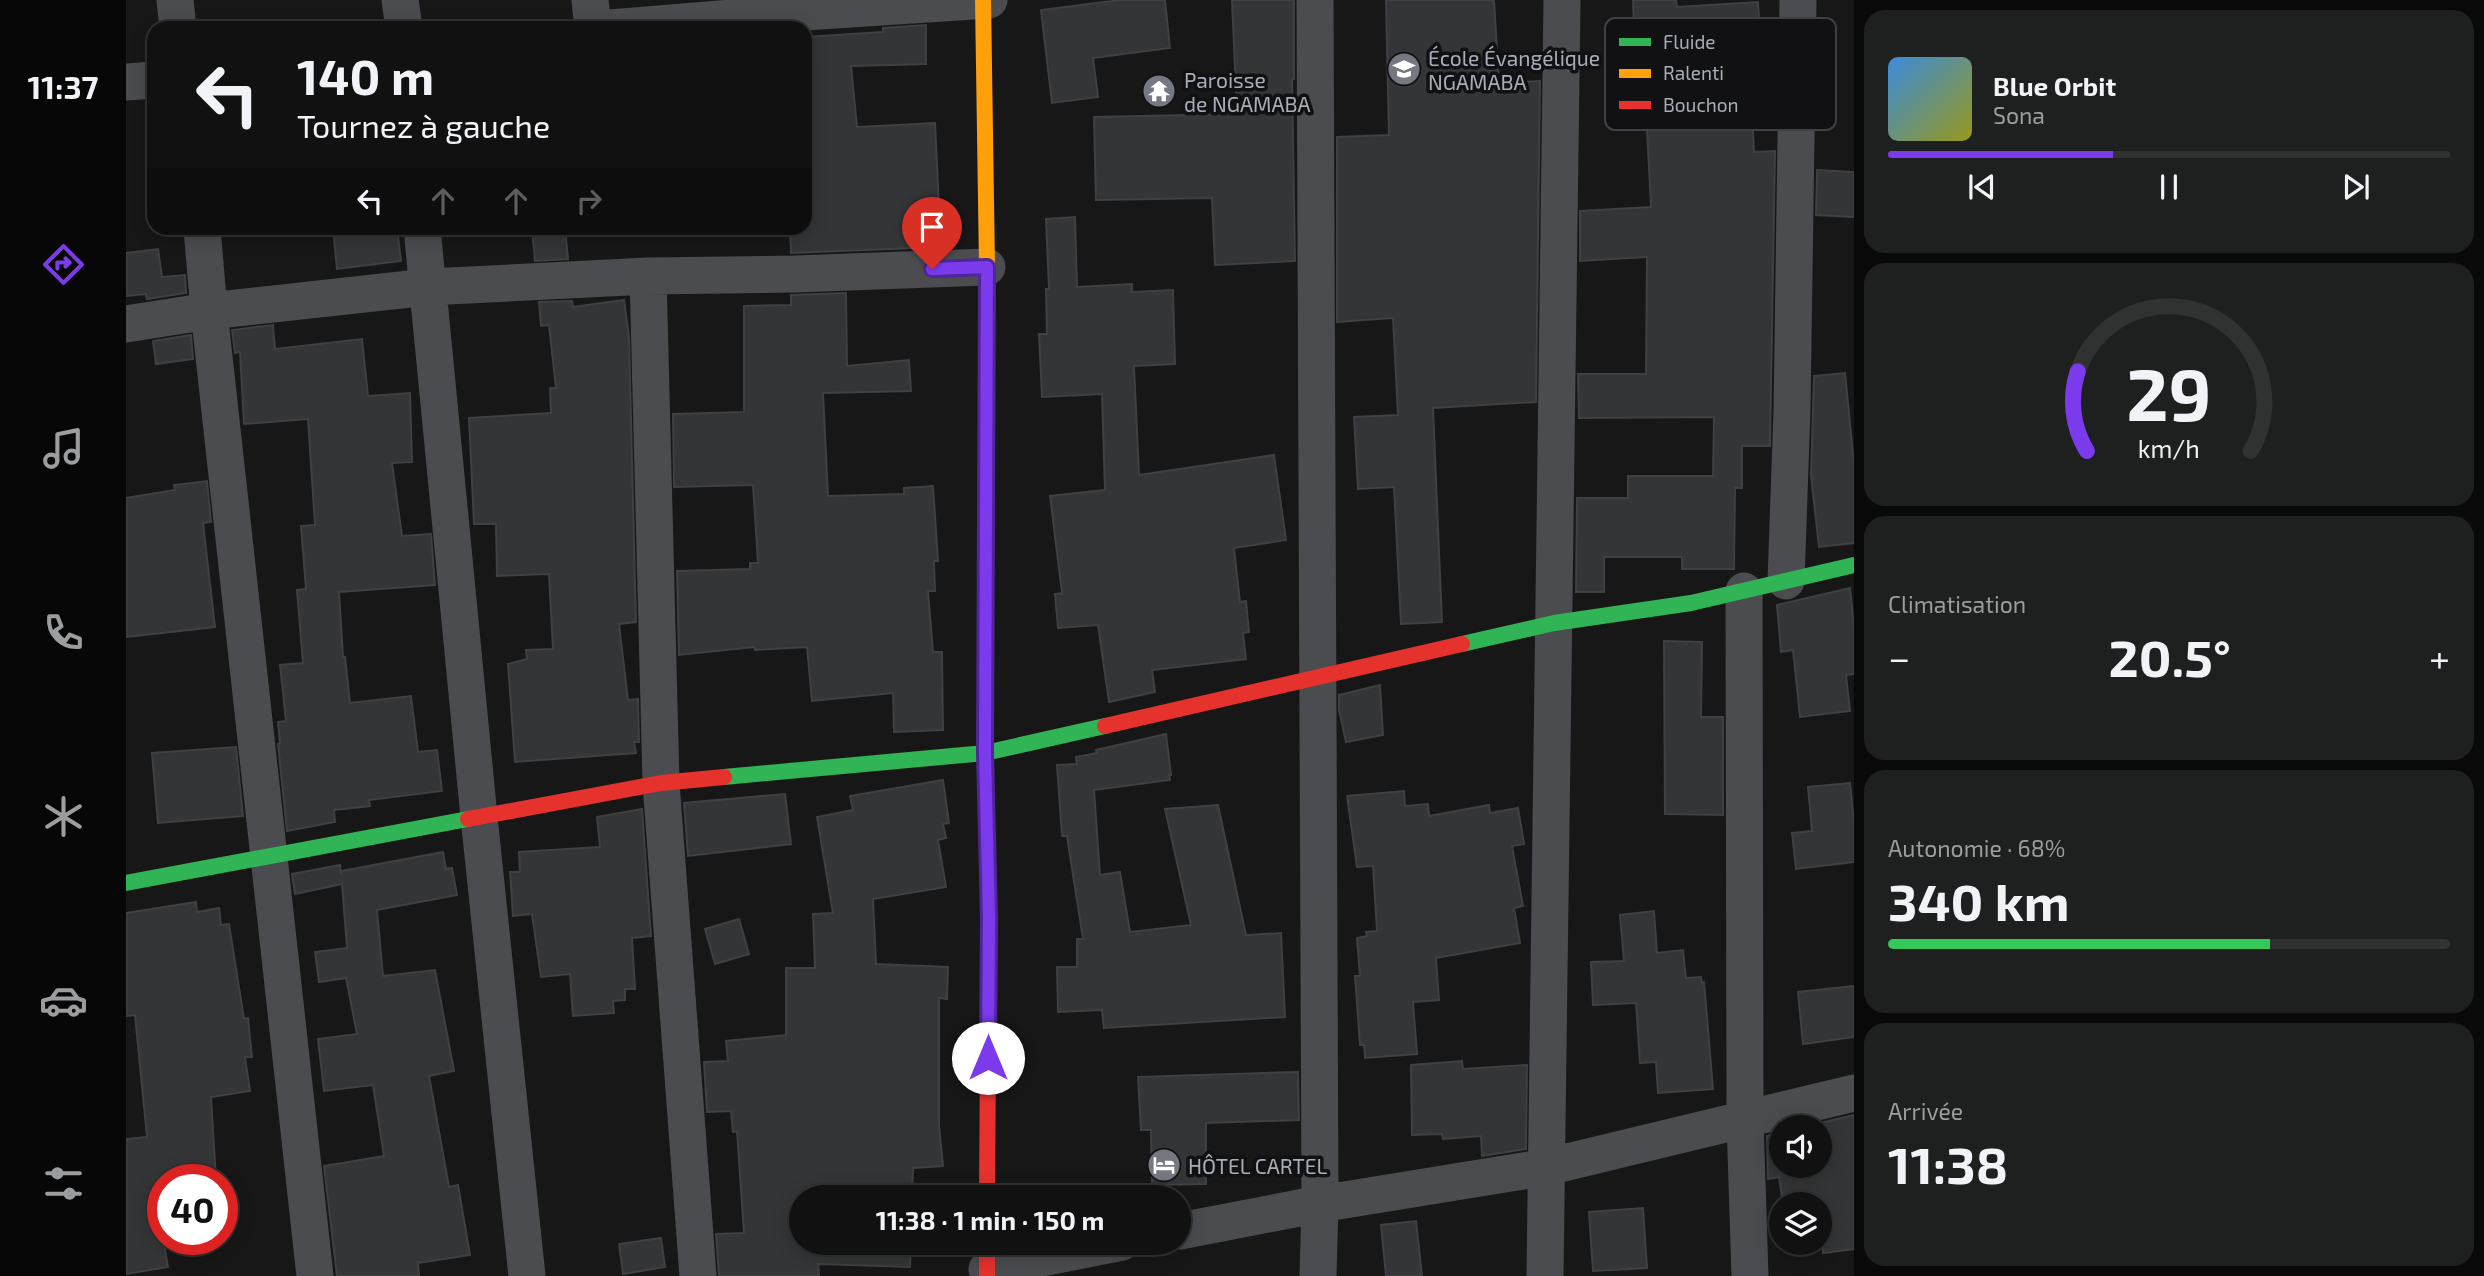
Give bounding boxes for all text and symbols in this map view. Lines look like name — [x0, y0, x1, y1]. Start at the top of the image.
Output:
legend — [1605, 18, 1836, 130]
text: Fluide — [1663, 30, 1716, 53]
place label: École Évangélique NGAMABA — [1428, 45, 1600, 94]
text: 140 m — [297, 46, 434, 105]
icon: left — [182, 49, 273, 140]
school or university icon: École Évangélique NGAMABA — [1385, 50, 1423, 88]
text: Ralenti — [1663, 61, 1724, 84]
text: 11:37 — [28, 67, 98, 105]
place label: Paroisse de NGAMABA — [1184, 67, 1311, 116]
text: Blue Orbit — [1993, 70, 2116, 101]
temple icon: Paroisse de NGAMABA — [1140, 72, 1178, 110]
text: Bouchon — [1663, 93, 1739, 116]
text: Sona — [1993, 101, 2045, 129]
text: Tournez à gauche — [297, 106, 550, 144]
icon: previous — [1963, 168, 2001, 206]
icon: pause — [2150, 168, 2188, 206]
icon: next — [2337, 168, 2375, 206]
icon: left — [351, 182, 389, 220]
icon: ahead — [424, 182, 462, 220]
icon: ahead — [497, 182, 535, 220]
icon: right — [570, 182, 608, 220]
pin — [902, 197, 962, 269]
icon: arrive — [913, 208, 951, 246]
icon: directions — [39, 240, 88, 289]
text: 29 — [2126, 348, 2212, 436]
icon: music — [39, 424, 88, 473]
text: km/h — [2138, 433, 2200, 463]
text: Climatisation — [1888, 590, 2026, 618]
icon: phone — [39, 608, 88, 657]
text: 20.5° — [2108, 625, 2231, 687]
text: − — [1888, 634, 1910, 680]
text: + — [2429, 634, 2450, 680]
icon: climate — [39, 792, 88, 841]
text: Autonomie · 68% — [1888, 834, 2065, 862]
text: 340 km — [1888, 869, 2070, 931]
icon: car — [39, 976, 88, 1025]
position arrow — [951, 1021, 1025, 1095]
text: Arrivée — [1888, 1097, 1963, 1125]
map controls — [1769, 1115, 1832, 1255]
button: sound — [1769, 1115, 1832, 1178]
text: 11:38 — [1888, 1132, 2008, 1194]
hotel icon: HÔTEL CARTEL — [1145, 1146, 1183, 1184]
place label: HÔTEL CARTEL — [1188, 1153, 1327, 1178]
icon: filters — [39, 1159, 88, 1208]
speed limit sign: 40 — [147, 1164, 238, 1255]
button: layers — [1769, 1192, 1832, 1255]
text: 11:38 · 1 min · 150 m — [876, 1204, 1104, 1235]

